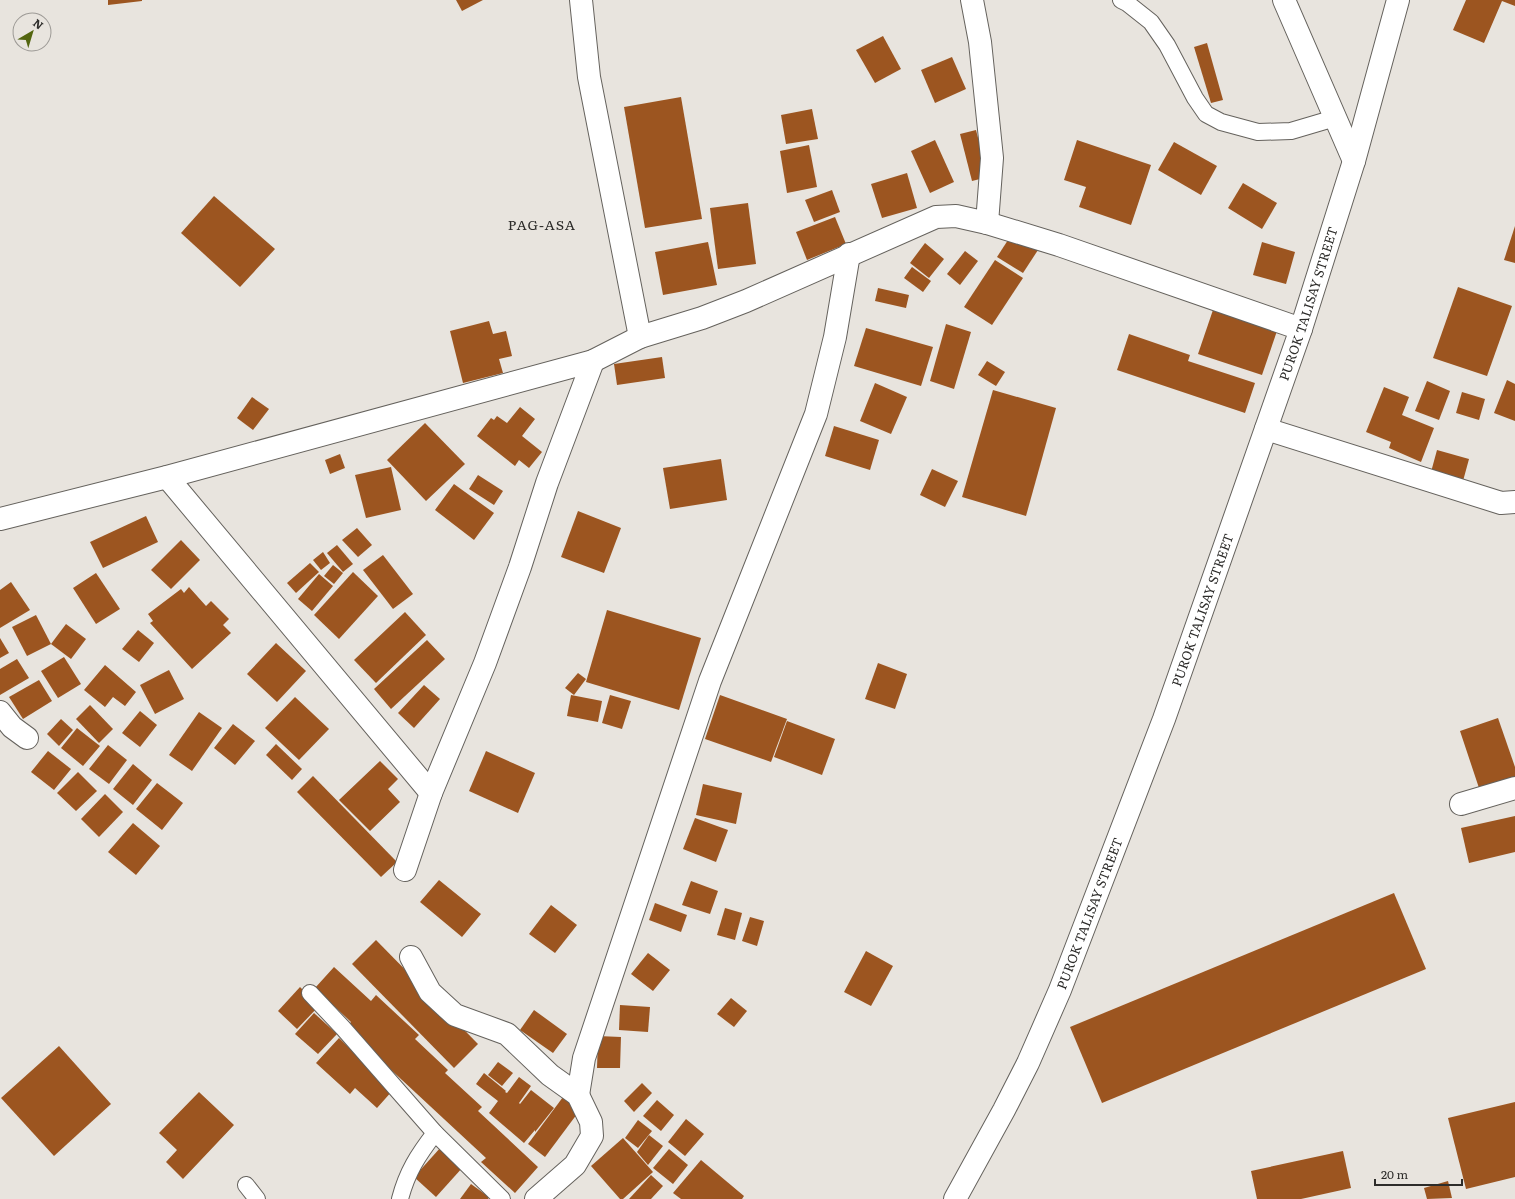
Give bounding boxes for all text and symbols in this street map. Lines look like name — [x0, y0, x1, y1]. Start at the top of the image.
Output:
north arrow — [12, 12, 52, 52]
text: N — [30, 14, 47, 32]
district label: PAG-ASA — [508, 214, 576, 234]
street label: PUROK TALISAY STREET — [1274, 224, 1342, 383]
street label: PUROK TALISAY STREET — [1166, 530, 1238, 689]
street label: PUROK TALISAY STREET — [1051, 834, 1127, 992]
scale bar — [1375, 1161, 1462, 1187]
text: 20 m — [1381, 1165, 1408, 1183]

